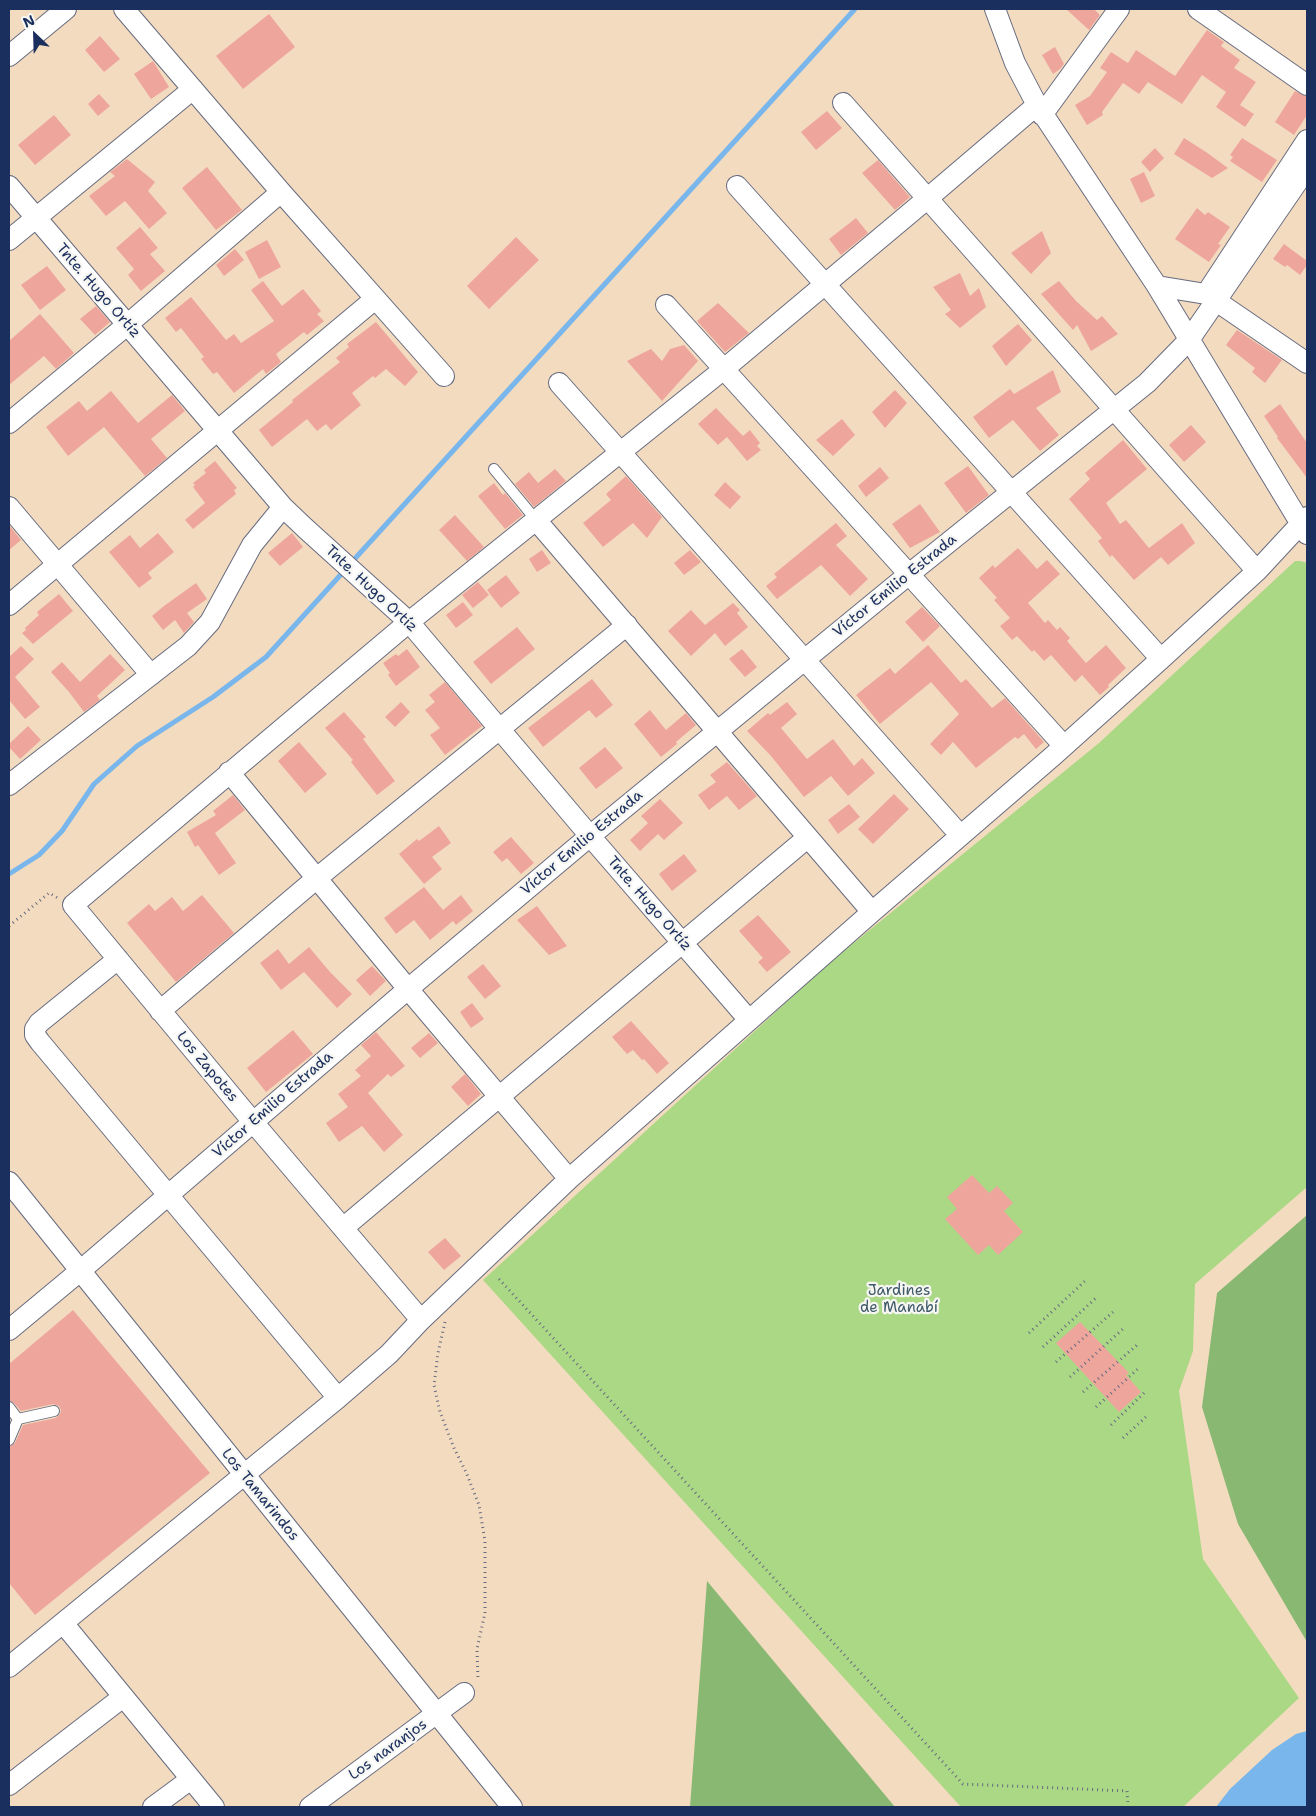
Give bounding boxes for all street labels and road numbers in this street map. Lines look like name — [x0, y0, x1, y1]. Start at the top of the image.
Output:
street label: Tnte. Hugo Ortíz — [52, 240, 144, 342]
street label: Víctor Emilio Estrada — [830, 531, 960, 641]
street label: Tnte. Hugo Ortíz — [321, 542, 421, 636]
street label: Víctor Emilio Estrada — [517, 787, 647, 899]
street label: Tnte. Hugo Ortíz — [603, 853, 695, 955]
street label: Los Zapotes — [172, 1028, 242, 1106]
street label: Víctor Emilio Estrada — [209, 1048, 337, 1162]
street label: Los Tamarindos — [217, 1445, 303, 1545]
street label: Los naranjos — [345, 1716, 431, 1784]

